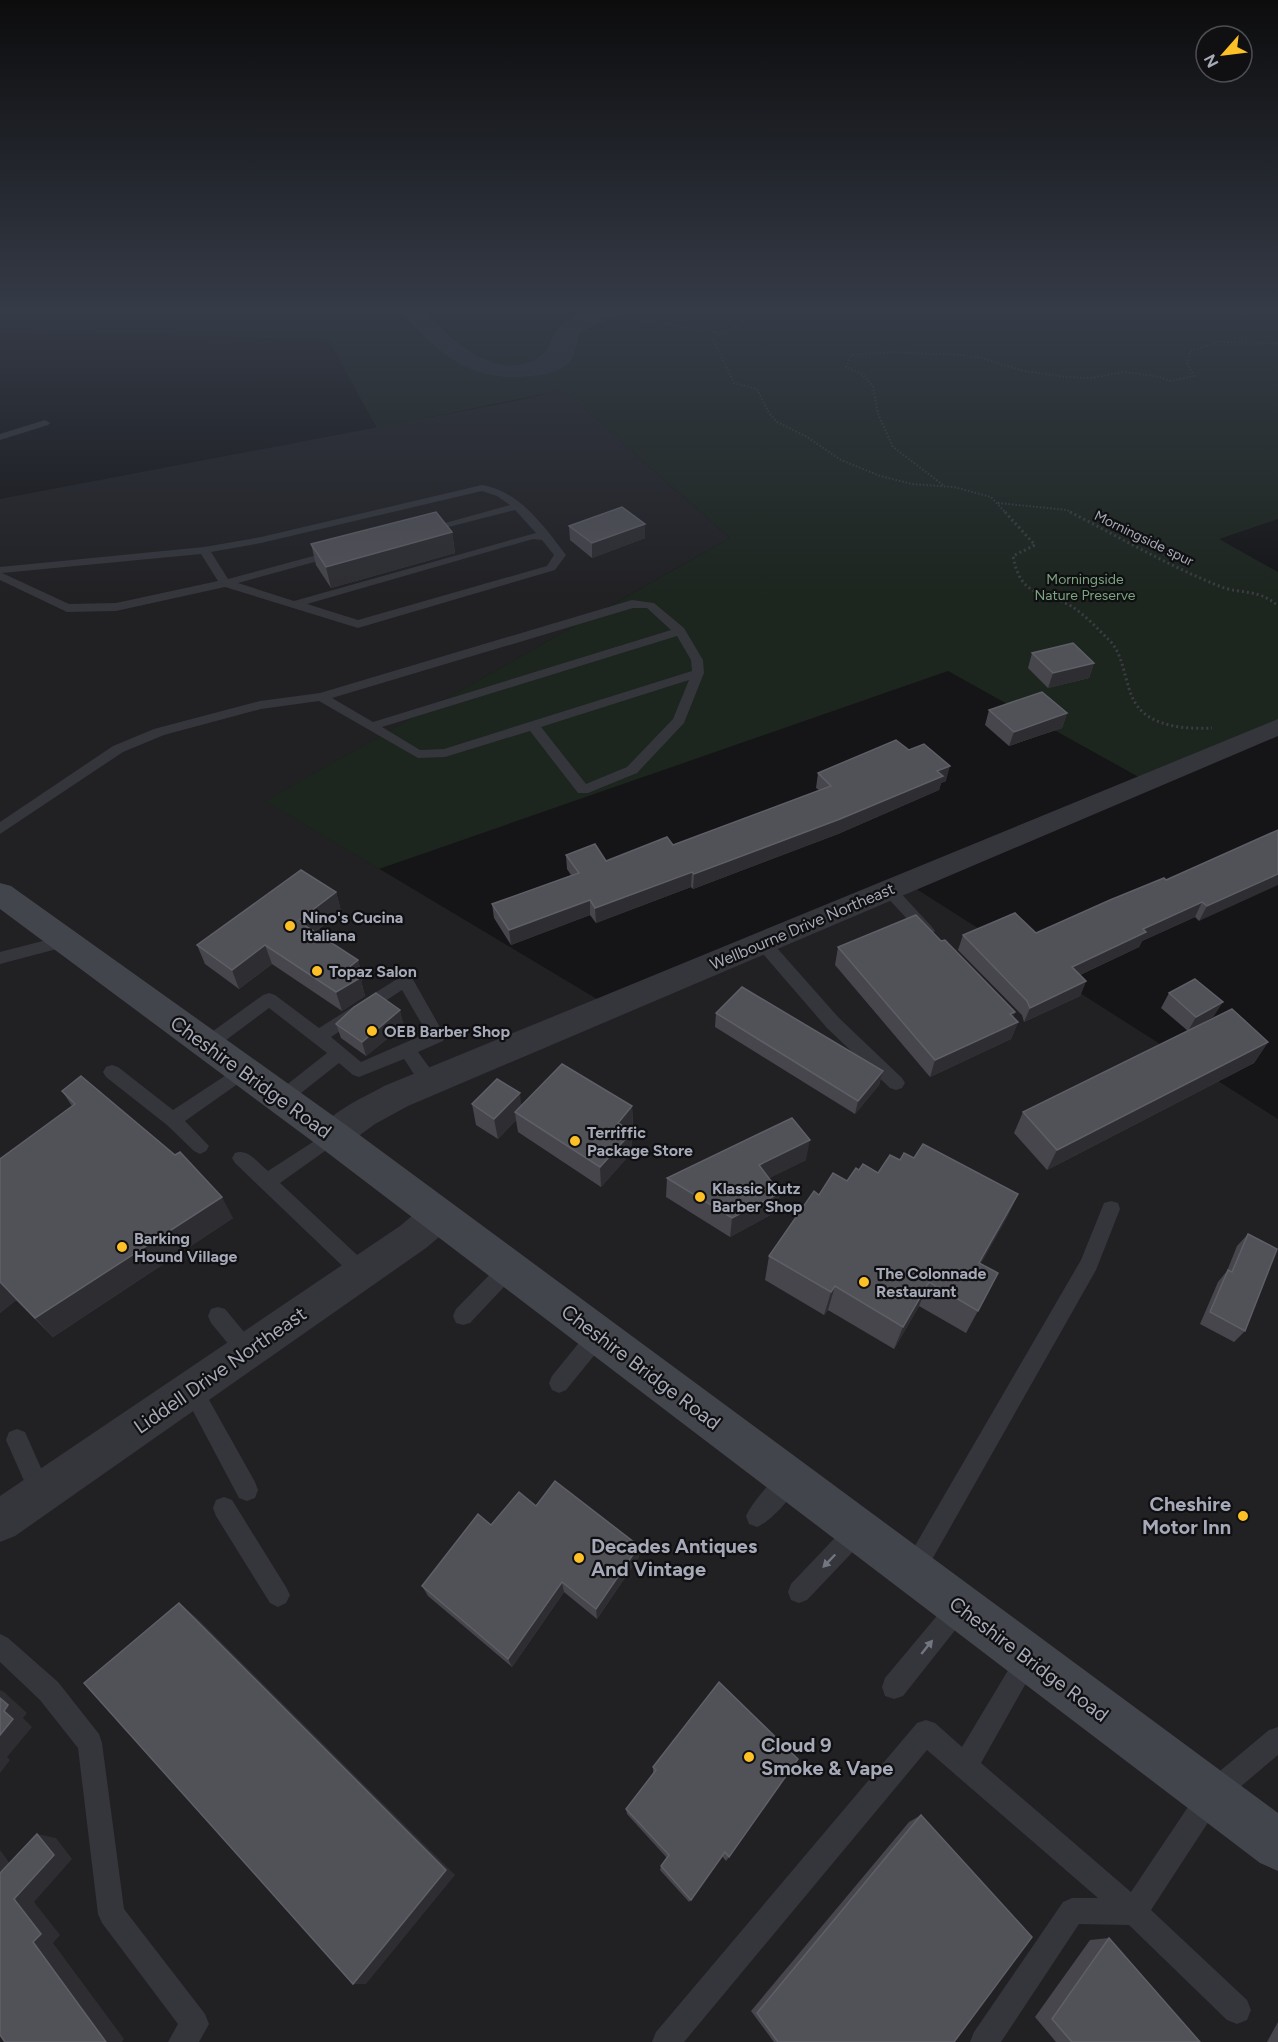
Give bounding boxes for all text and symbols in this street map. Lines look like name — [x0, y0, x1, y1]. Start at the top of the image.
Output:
north arrow — [1194, 24, 1254, 84]
text: N — [1200, 51, 1222, 71]
street label: Morningside spur — [1091, 507, 1196, 570]
park label: Morningside Nature Preserve — [1035, 571, 1136, 604]
street label: Wellbourne Drive Northeast — [707, 879, 897, 974]
place label: Nino's Cucina Italiana — [302, 908, 403, 945]
marker: Nino's Cucina Italiana — [283, 919, 297, 933]
place label: Topaz Salon — [329, 962, 417, 981]
marker: Topaz Salon — [310, 964, 324, 978]
street label: Cheshire Bridge Road — [166, 1011, 336, 1143]
place label: OEB Barber Shop — [384, 1022, 510, 1041]
marker: OEB Barber Shop — [365, 1024, 379, 1038]
place label: Terriffic Package Store — [587, 1123, 693, 1160]
marker: Terriffic Package Store — [568, 1134, 582, 1148]
place label: Klassic Kutz Barber Shop — [712, 1179, 803, 1216]
marker: Klassic Kutz Barber Shop — [693, 1190, 707, 1204]
place label: Barking Hound Village — [134, 1229, 238, 1266]
marker: Barking Hound Village — [115, 1240, 129, 1254]
place label: The Colonnade Restaurant — [876, 1264, 986, 1301]
marker: The Colonnade Restaurant — [857, 1275, 871, 1289]
street label: Cheshire Bridge Road — [557, 1299, 725, 1435]
street label: Liddell Drive Northeast — [129, 1301, 311, 1439]
place label: Cheshire Motor Inn — [1142, 1492, 1231, 1539]
marker: Cheshire Motor Inn — [1236, 1509, 1250, 1523]
place label: Decades Antiques And Vintage — [591, 1534, 757, 1581]
marker: Decades Antiques And Vintage — [572, 1551, 586, 1565]
one-way arrow — [822, 1554, 836, 1568]
street label: Cheshire Bridge Road — [945, 1591, 1113, 1727]
one-way arrow — [920, 1640, 933, 1655]
place label: Cloud 9 Smoke & Vape — [761, 1733, 893, 1780]
marker: Cloud 9 Smoke & Vape — [742, 1750, 756, 1764]

